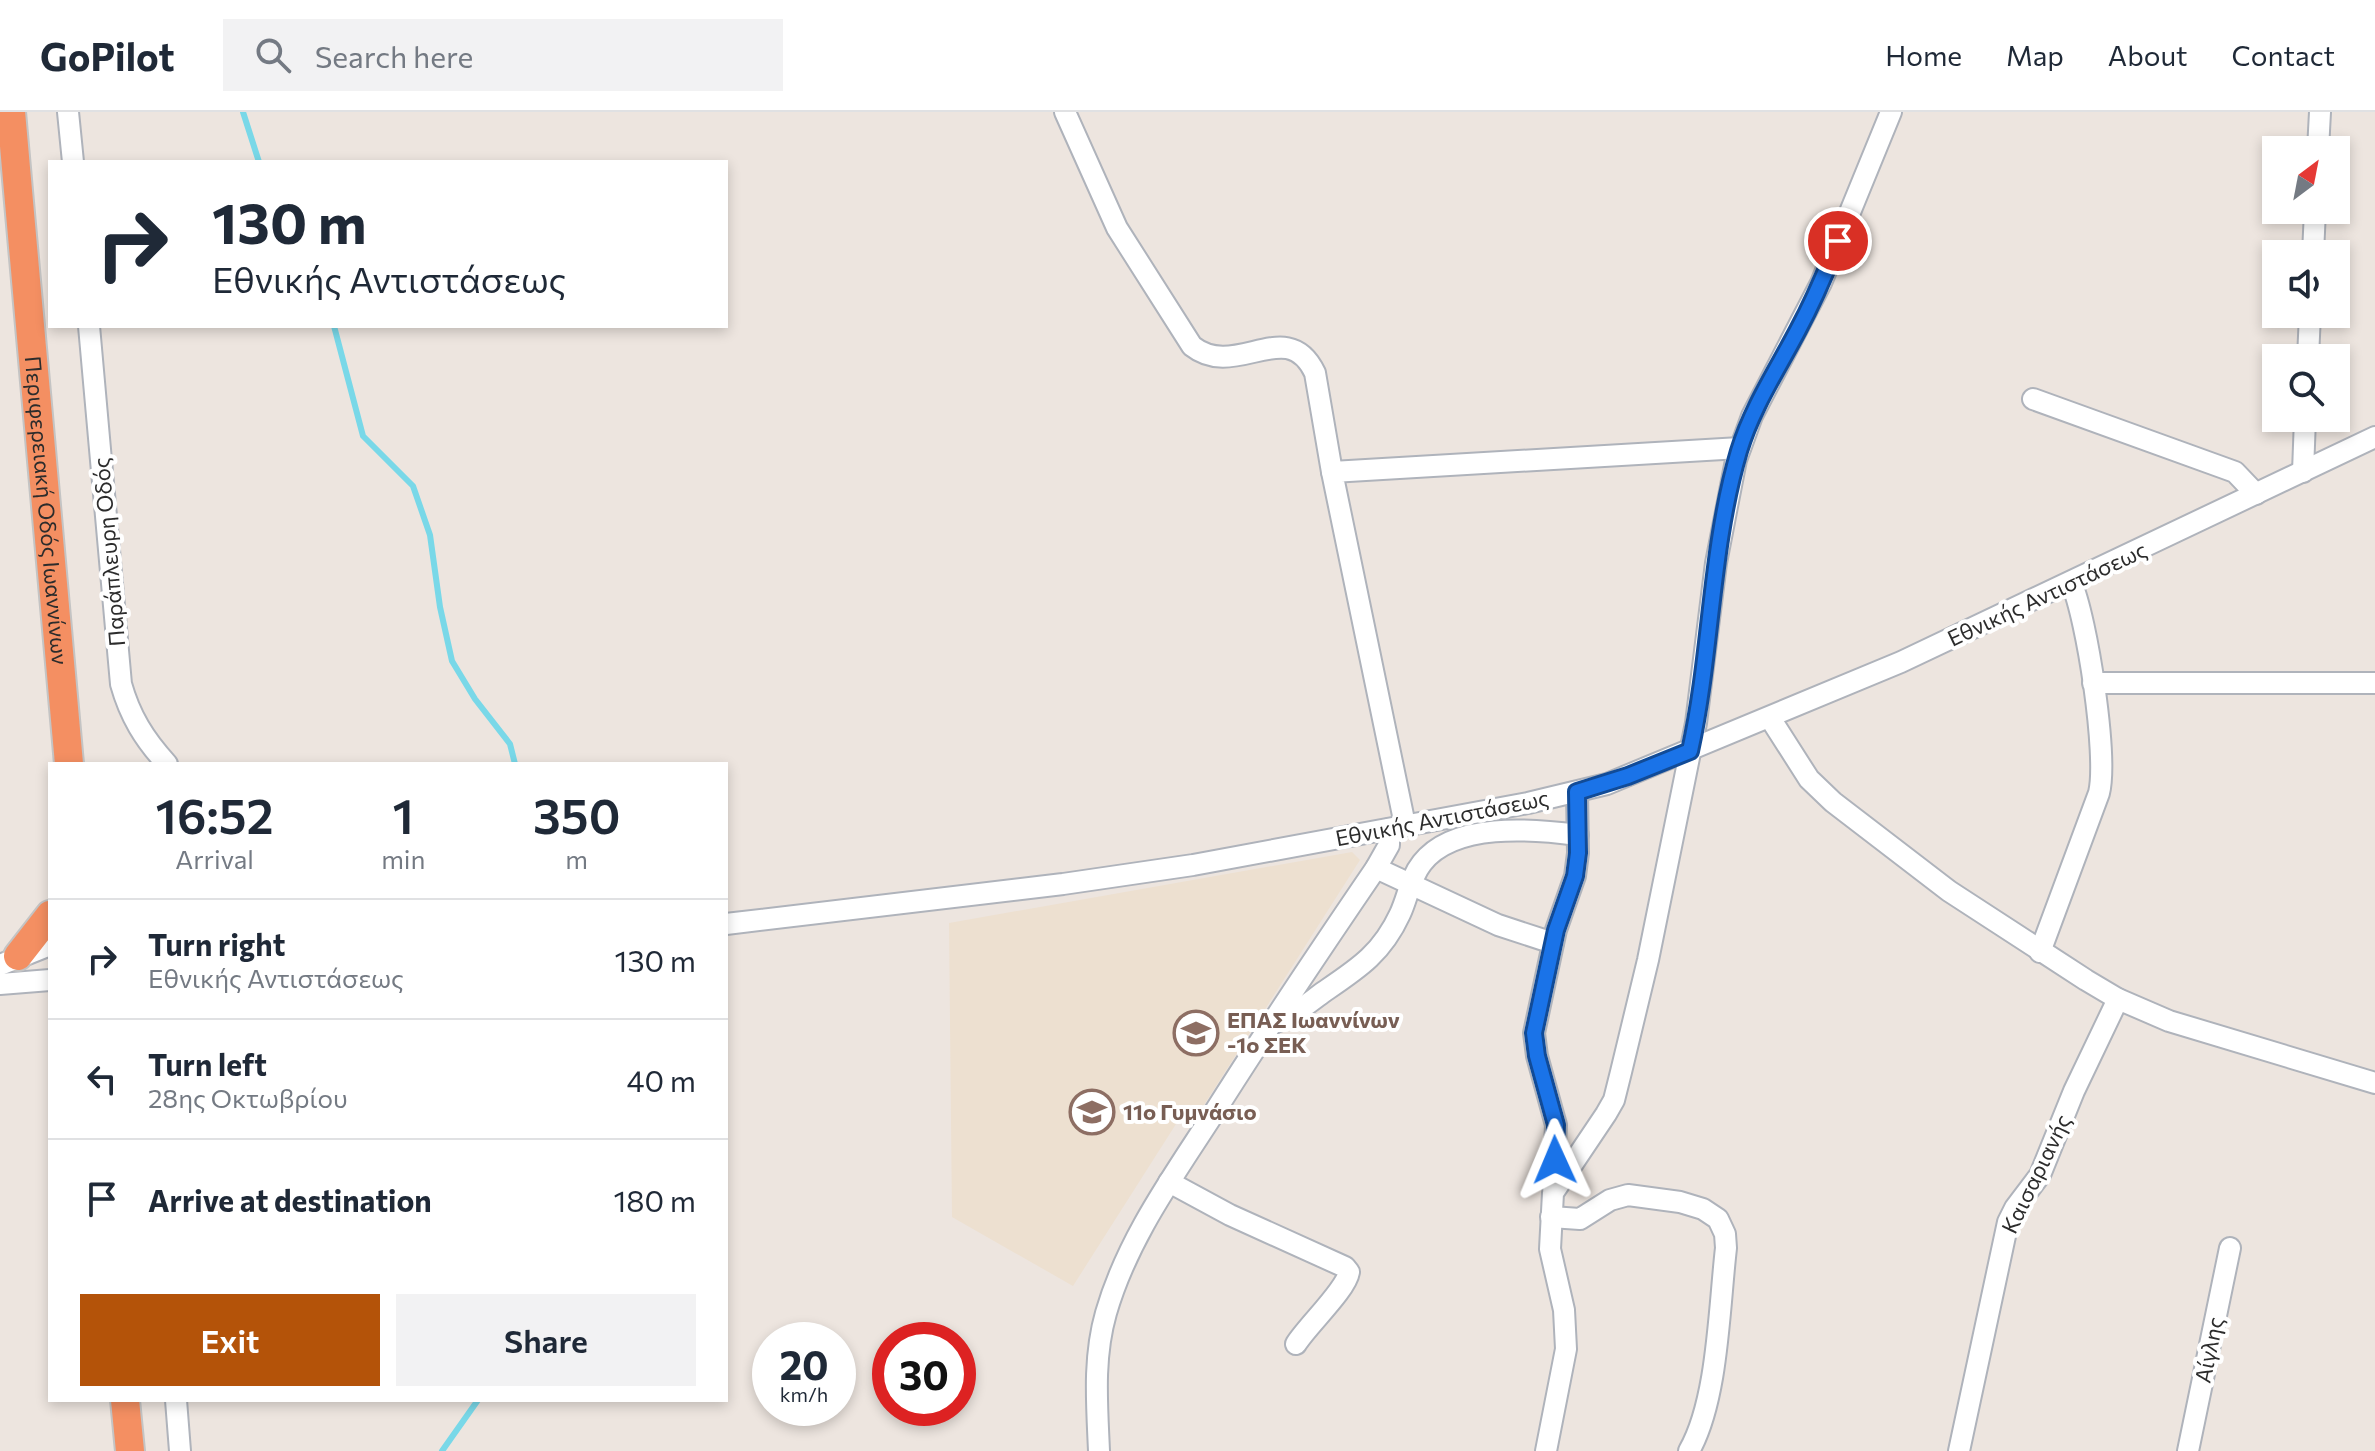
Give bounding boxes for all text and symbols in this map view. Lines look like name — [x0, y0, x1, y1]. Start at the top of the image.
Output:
search box — [223, 19, 783, 91]
text: GoPilot — [40, 32, 175, 79]
icon: search — [251, 33, 295, 77]
text: Search here — [315, 37, 473, 74]
text: Home — [1885, 38, 1962, 72]
text: Map — [2006, 38, 2064, 72]
text: About — [2108, 38, 2188, 72]
text: Contact — [2232, 38, 2335, 72]
north arrow — [2262, 136, 2350, 224]
map controls — [2262, 136, 2350, 432]
text: 130 m — [212, 187, 367, 256]
icon: right — [80, 192, 184, 296]
pin — [1804, 207, 1872, 275]
icon: arrive — [1816, 219, 1860, 263]
button: sound — [2262, 240, 2350, 328]
text: Εθνικής Αντιστάσεως — [212, 256, 566, 300]
button: search — [2262, 344, 2350, 432]
street label: Περιφερειακή Οδός Ιωαννίνων — [20, 355, 74, 666]
street label: Παράπλευρη Οδός — [87, 456, 130, 648]
street label: Εθνικής Αντιστάσεως — [1943, 536, 2151, 652]
street label: Εθνικής Αντιστάσεως — [1333, 784, 1551, 851]
text: 16:52 — [156, 785, 274, 844]
text: 1 — [393, 785, 414, 844]
text: 350 — [533, 785, 620, 844]
text: Arrival — [175, 843, 254, 874]
text: min — [381, 843, 425, 874]
text: m — [565, 843, 588, 874]
text: Turn right — [148, 925, 285, 962]
icon: right — [80, 937, 124, 981]
text: 130 m — [615, 941, 696, 978]
text: Εθνικής Αντιστάσεως — [148, 962, 404, 993]
place label: ΕΠΑΣ Ιωαννίνων -1ο ΣΕΚ — [1227, 1006, 1400, 1058]
school or university icon: ΕΠΑΣ Ιωαννίνων -1ο ΣΕΚ — [1172, 1009, 1220, 1057]
text: Turn left — [148, 1045, 267, 1082]
icon: left — [80, 1057, 124, 1101]
text: 40 m — [627, 1061, 696, 1098]
text: 28ης Οκτωβρίου — [148, 1082, 348, 1113]
school or university icon: 11o Γυμνάσιο — [1068, 1088, 1116, 1136]
place label: 11o Γυμνάσιο — [1123, 1098, 1257, 1125]
street label: Καισαριανής — [1995, 1110, 2076, 1238]
position arrow — [1513, 1118, 1597, 1202]
icon: arrive — [80, 1177, 124, 1221]
text: Arrive at destination — [148, 1181, 432, 1218]
text: 180 m — [613, 1181, 696, 1218]
button: Exit — [80, 1294, 380, 1386]
button: Share — [396, 1294, 696, 1386]
street label: Αίγλης — [2188, 1314, 2229, 1385]
speed limit sign: 30 — [872, 1322, 976, 1426]
text: 20 — [779, 1339, 829, 1388]
text: km/h — [780, 1382, 828, 1406]

